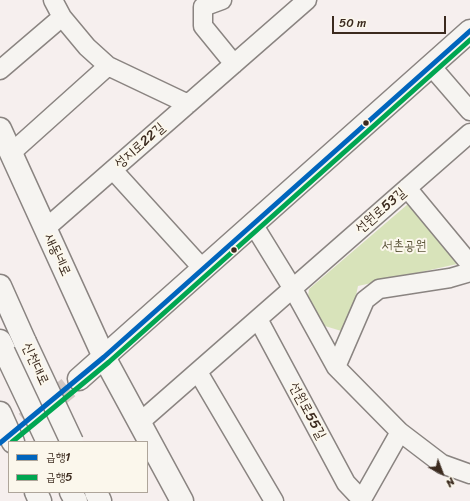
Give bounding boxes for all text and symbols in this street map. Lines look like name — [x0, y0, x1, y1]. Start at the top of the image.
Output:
scale bar — [334, 8, 448, 34]
text: 50 m — [339, 12, 366, 34]
unlabelled marker — [361, 118, 371, 128]
street label: 성지로22길 — [111, 120, 169, 172]
street label: 선원로53길 — [352, 185, 410, 237]
street label: 새동네로 — [40, 231, 74, 279]
park label: 서촌공원 — [381, 238, 427, 254]
unlabelled marker — [229, 245, 239, 255]
street label: 신천대로 — [18, 340, 52, 388]
street label: 선원로55길 — [285, 380, 329, 442]
legend — [8, 441, 148, 493]
text: 급행1 — [46, 446, 70, 468]
north arrow — [422, 453, 462, 493]
text: 급행5 — [46, 466, 73, 488]
text: N — [441, 473, 460, 492]

